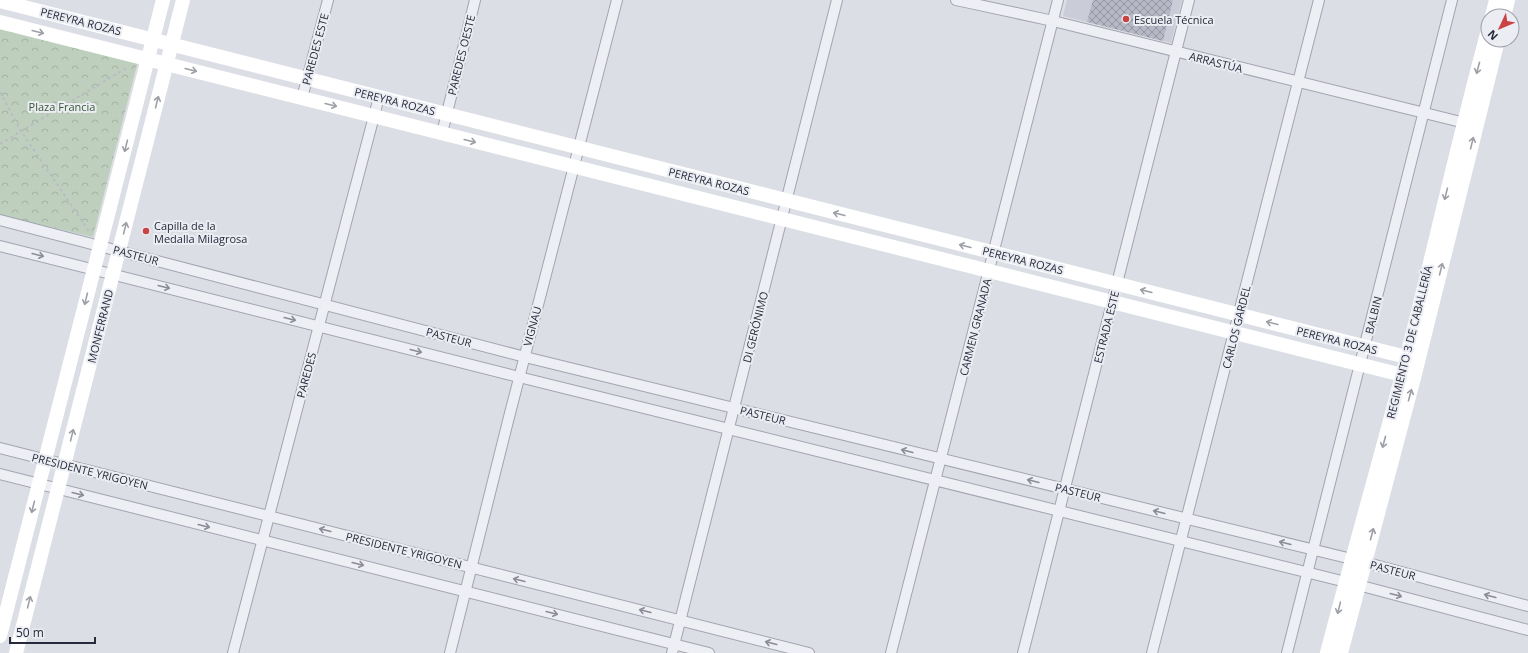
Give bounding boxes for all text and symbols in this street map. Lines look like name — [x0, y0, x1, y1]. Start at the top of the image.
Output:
street label: PEREYRA ROZAS — [39, 4, 123, 38]
north arrow — [1480, 8, 1520, 48]
street label: PAREDES ESTE — [298, 11, 332, 87]
place label: Escuela Técnica — [1134, 12, 1214, 27]
street label: PAREDES OESTE — [444, 13, 478, 97]
marker: Escuela Técnica — [1121, 14, 1131, 24]
text: N — [1484, 27, 1501, 44]
one-way arrow — [31, 28, 44, 36]
street label: ARRASTÚA — [1188, 48, 1244, 76]
one-way arrow — [1474, 61, 1481, 74]
one-way arrow — [184, 67, 197, 74]
street label: PEREYRA ROZAS — [353, 84, 437, 118]
one-way arrow — [154, 96, 162, 109]
park label: Plaza Francia — [29, 99, 95, 114]
one-way arrow — [324, 102, 337, 110]
one-way arrow — [1469, 136, 1476, 149]
one-way arrow — [464, 137, 477, 145]
one-way arrow — [121, 139, 129, 152]
street label: PEREYRA ROZAS — [667, 164, 751, 198]
one-way arrow — [1442, 187, 1449, 200]
one-way arrow — [833, 209, 846, 217]
place label: Capilla de la Medalla Milagrosa — [154, 218, 247, 246]
one-way arrow — [122, 221, 129, 234]
marker: Capilla de la Medalla Milagrosa — [141, 226, 151, 236]
one-way arrow — [959, 241, 972, 249]
street label: PASTEUR — [112, 242, 161, 268]
street label: PEREYRA ROZAS — [981, 243, 1065, 277]
one-way arrow — [31, 252, 44, 260]
one-way arrow — [1437, 263, 1445, 276]
street label: REGIMIENTO 3 DE CABALLERÍA — [1383, 264, 1435, 420]
street label: CARMEN GRANADA — [956, 277, 994, 377]
street label: CARLOS GARDEL — [1218, 283, 1254, 370]
one-way arrow — [157, 284, 170, 292]
one-way arrow — [1139, 287, 1152, 295]
street label: MONFERRAND — [84, 288, 116, 364]
street label: ESTRADA ESTE — [1090, 289, 1122, 365]
street label: DI GERÓNIMO — [739, 290, 771, 364]
one-way arrow — [82, 293, 90, 306]
street label: BALBIN — [1361, 295, 1385, 335]
street label: VIGNAU — [519, 304, 545, 348]
one-way arrow — [283, 316, 296, 323]
one-way arrow — [1265, 319, 1278, 327]
street label: PEREYRA ROZAS — [1295, 323, 1379, 357]
street label: PASTEUR — [425, 324, 474, 350]
one-way arrow — [409, 348, 422, 355]
street label: PAREDES — [293, 351, 319, 399]
one-way arrow — [1406, 389, 1414, 402]
street label: PASTEUR — [739, 402, 788, 428]
one-way arrow — [69, 429, 76, 442]
one-way arrow — [1379, 435, 1387, 448]
one-way arrow — [900, 446, 913, 454]
street label: PRESIDENTE YRIGOYEN — [30, 449, 150, 493]
one-way arrow — [1027, 477, 1040, 485]
street label: PASTEUR — [1054, 479, 1103, 505]
one-way arrow — [72, 490, 85, 498]
one-way arrow — [29, 500, 37, 513]
one-way arrow — [1153, 508, 1166, 516]
one-way arrow — [198, 522, 211, 530]
one-way arrow — [319, 526, 332, 534]
street label: PRESIDENTE YRIGOYEN — [344, 528, 464, 572]
one-way arrow — [1369, 528, 1376, 541]
one-way arrow — [1279, 539, 1292, 547]
street label: PASTEUR — [1369, 557, 1418, 583]
one-way arrow — [351, 561, 364, 569]
one-way arrow — [513, 575, 526, 583]
one-way arrow — [1389, 592, 1402, 599]
one-way arrow — [1484, 592, 1497, 599]
one-way arrow — [26, 595, 34, 608]
one-way arrow — [1335, 601, 1342, 614]
one-way arrow — [639, 607, 652, 615]
one-way arrow — [545, 610, 558, 618]
scale bar — [10, 619, 95, 645]
text: 50 m — [16, 624, 44, 641]
one-way arrow — [765, 639, 778, 647]

